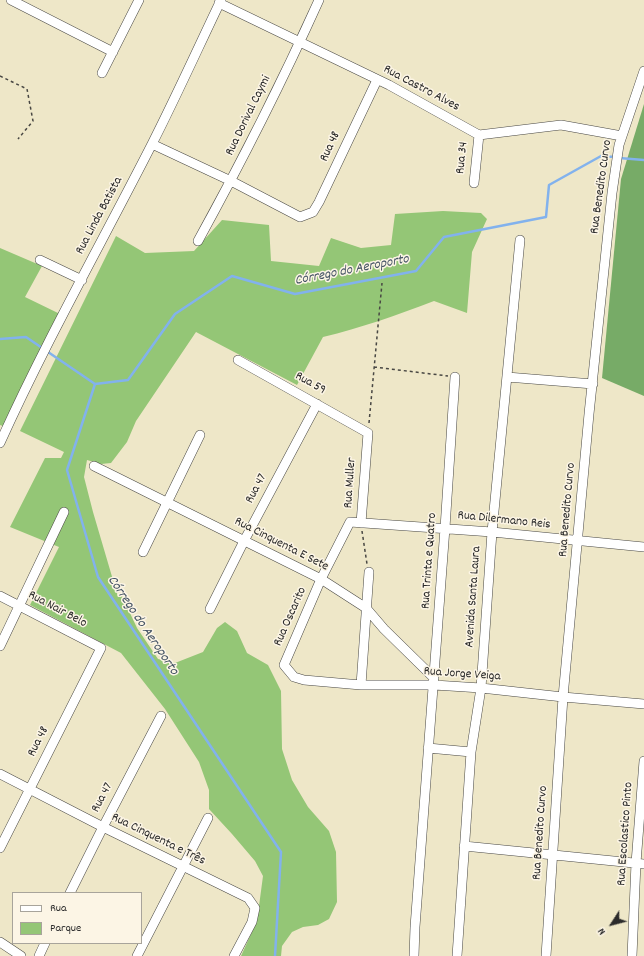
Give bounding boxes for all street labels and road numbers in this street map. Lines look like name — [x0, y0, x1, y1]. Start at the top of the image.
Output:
street label: Rua Castro Alves — [380, 62, 462, 116]
street label: Rua Dorival Caymi — [223, 73, 275, 159]
street label: Rua 48 — [317, 129, 345, 165]
street label: Rua Benedito Curvo — [588, 139, 616, 235]
street label: Rua 34 — [454, 141, 472, 175]
street label: Rua Linda Batista — [73, 175, 127, 257]
street label: Rua 59 — [292, 369, 328, 399]
street label: Rua Muller — [341, 457, 361, 509]
street label: Rua Benedito Curvo — [556, 462, 580, 558]
street label: Rua 47 — [243, 471, 271, 507]
street label: Rua Dilermano Reis — [457, 508, 551, 534]
street label: Rua Trinta e Quatro — [419, 512, 441, 610]
street label: Rua Cinquenta E Sete — [231, 515, 331, 575]
street label: Avenida Santa Laura — [463, 546, 485, 648]
street label: Rua Oscarito — [271, 585, 311, 649]
street label: Rua Nair Belo — [25, 588, 89, 632]
street label: Rua Jorge Veiga — [423, 665, 501, 685]
street label: Rua 48 — [25, 724, 53, 760]
street label: Rua 47 — [89, 780, 117, 816]
street label: Rua Escolastico Pinto — [615, 782, 637, 886]
street label: Rua Benedito Curvo — [530, 785, 552, 881]
street label: Rua Cinquenta e Três — [108, 811, 208, 869]

